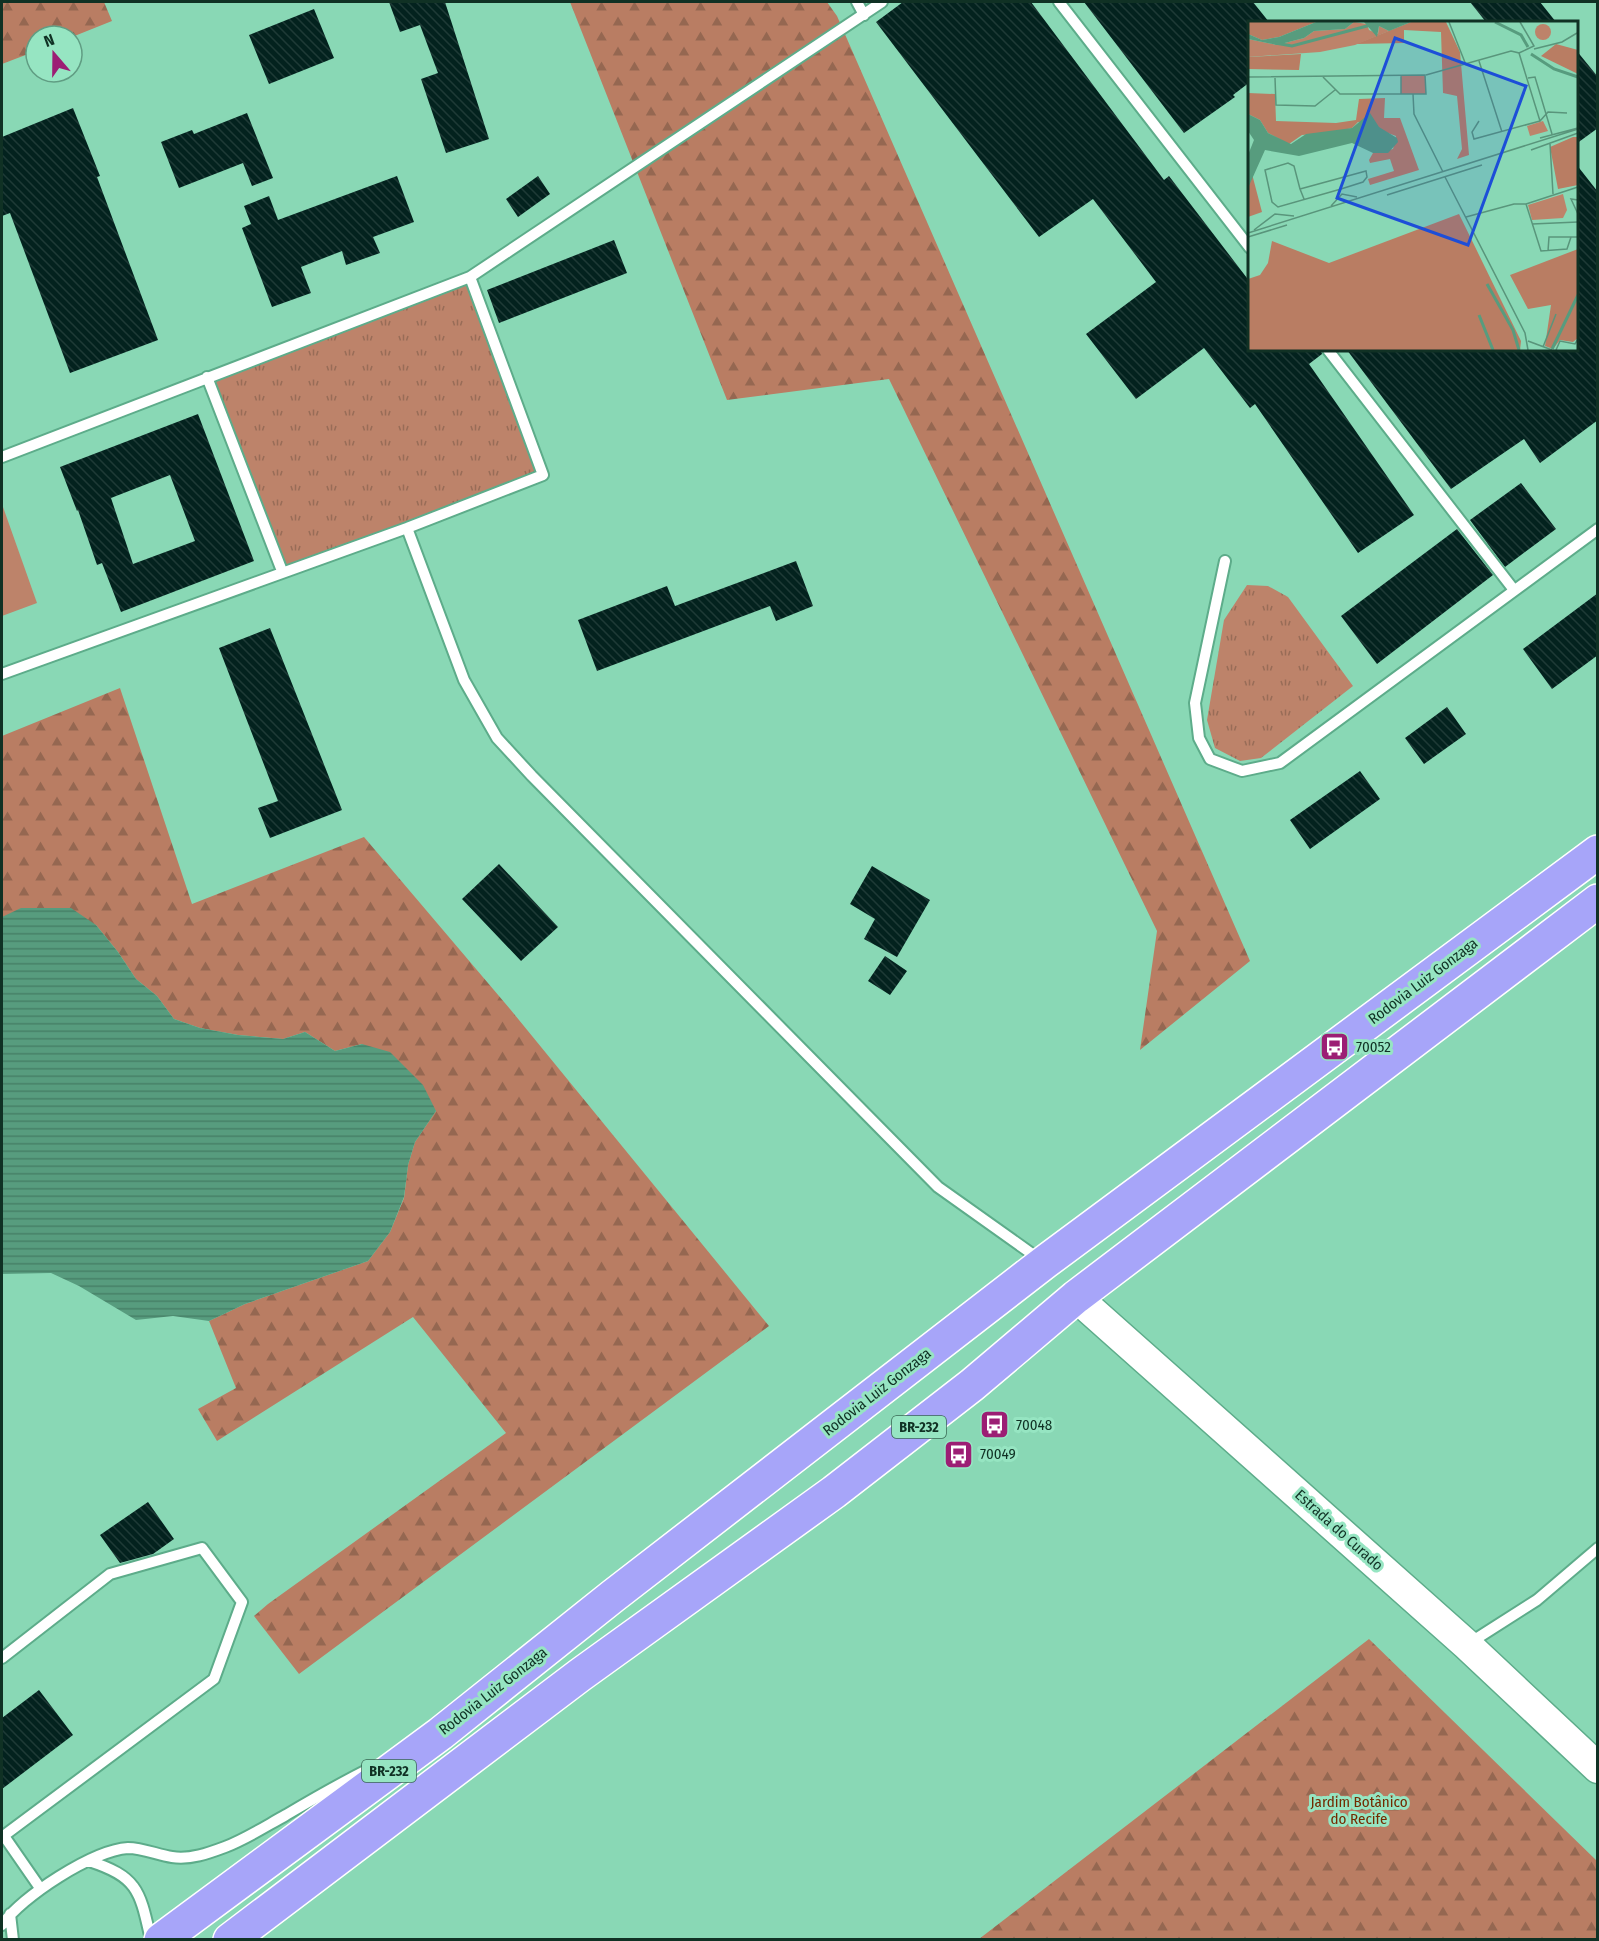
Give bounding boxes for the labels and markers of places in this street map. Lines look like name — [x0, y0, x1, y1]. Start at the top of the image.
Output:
bus stop icon: 70052 — [1319, 1031, 1351, 1063]
place label: 70052 — [1356, 1038, 1391, 1056]
bus stop icon: 70048 — [979, 1409, 1011, 1441]
place label: 70048 — [1016, 1416, 1052, 1434]
bus stop icon: 70049 — [943, 1438, 975, 1470]
place label: 70049 — [980, 1445, 1016, 1463]

